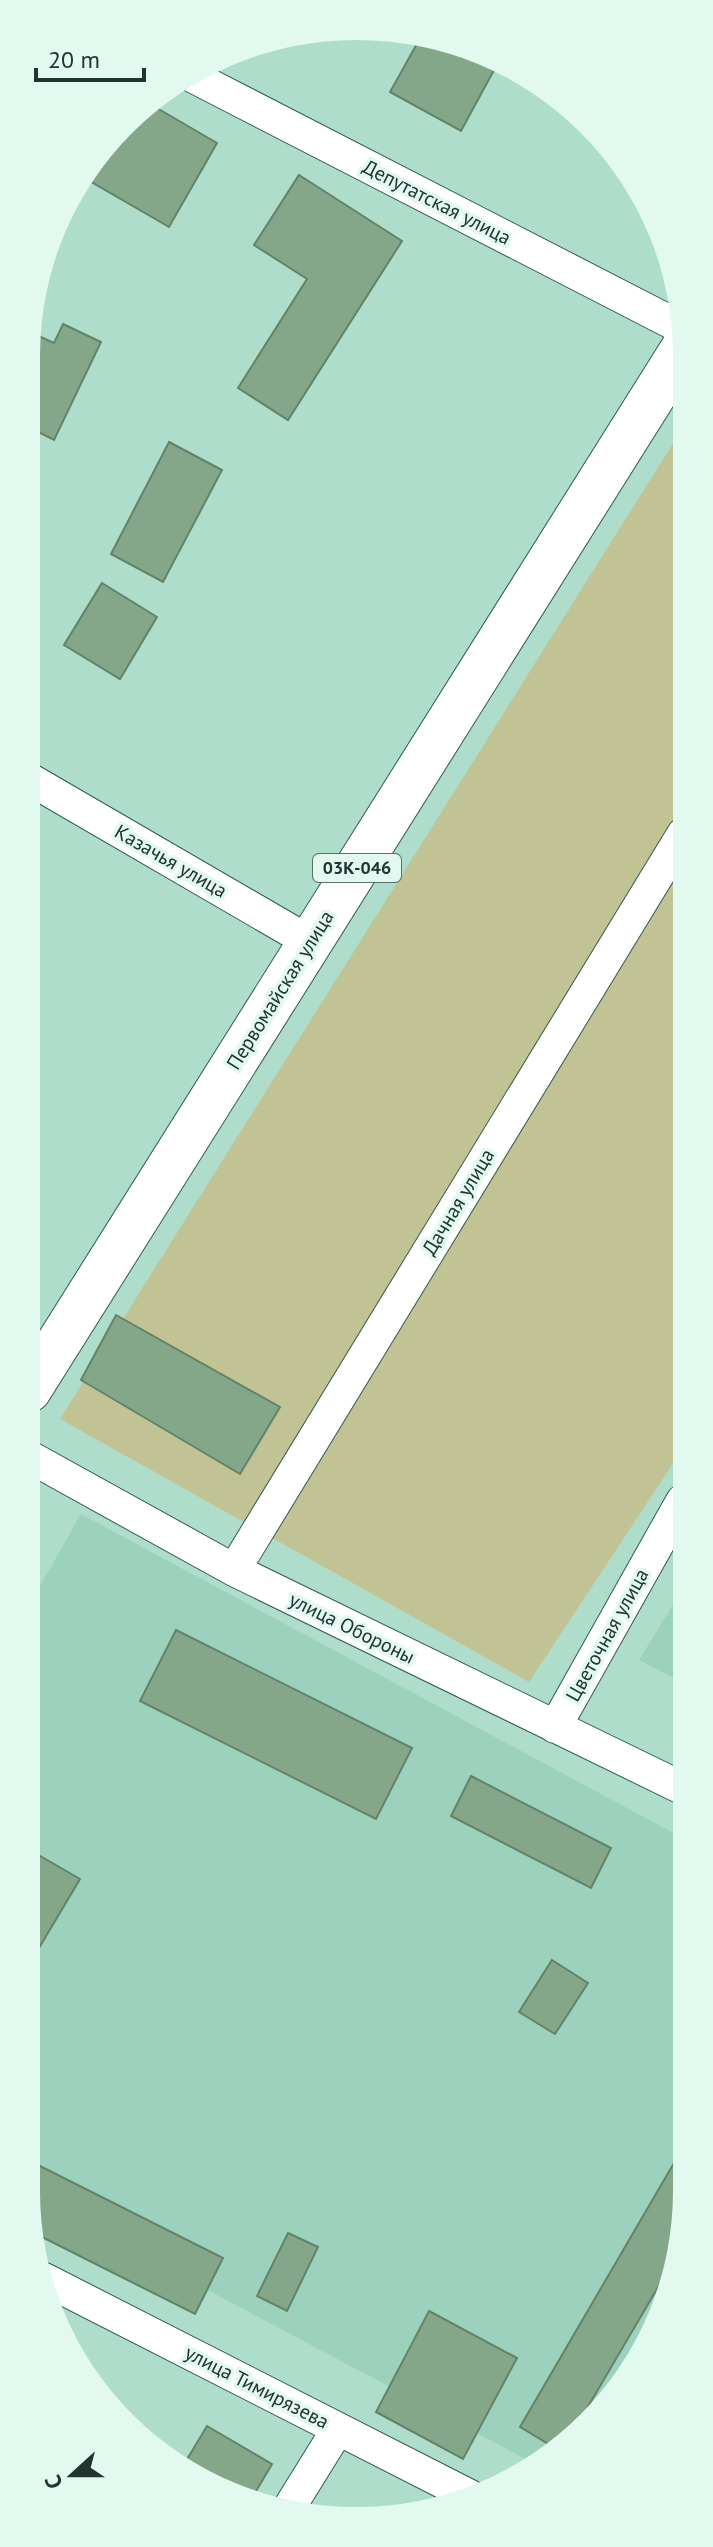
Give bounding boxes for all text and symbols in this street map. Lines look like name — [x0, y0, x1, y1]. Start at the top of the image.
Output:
scale bar — [36, 32, 144, 82]
text: 20 m — [48, 44, 100, 75]
street label: Депутатская улица — [359, 153, 515, 251]
street label: Казачья улица — [110, 818, 232, 904]
road number: 03К-046 — [313, 854, 401, 882]
street label: Первомайская улица — [221, 906, 339, 1074]
street label: Дачная улица — [416, 1144, 500, 1260]
street label: Цветочная улица — [560, 1564, 654, 1706]
street label: улица Обороны — [285, 1586, 419, 1670]
street label: улица Тимирязева — [180, 2339, 334, 2435]
north arrow — [32, 2435, 112, 2515]
text: С — [38, 2471, 69, 2493]

